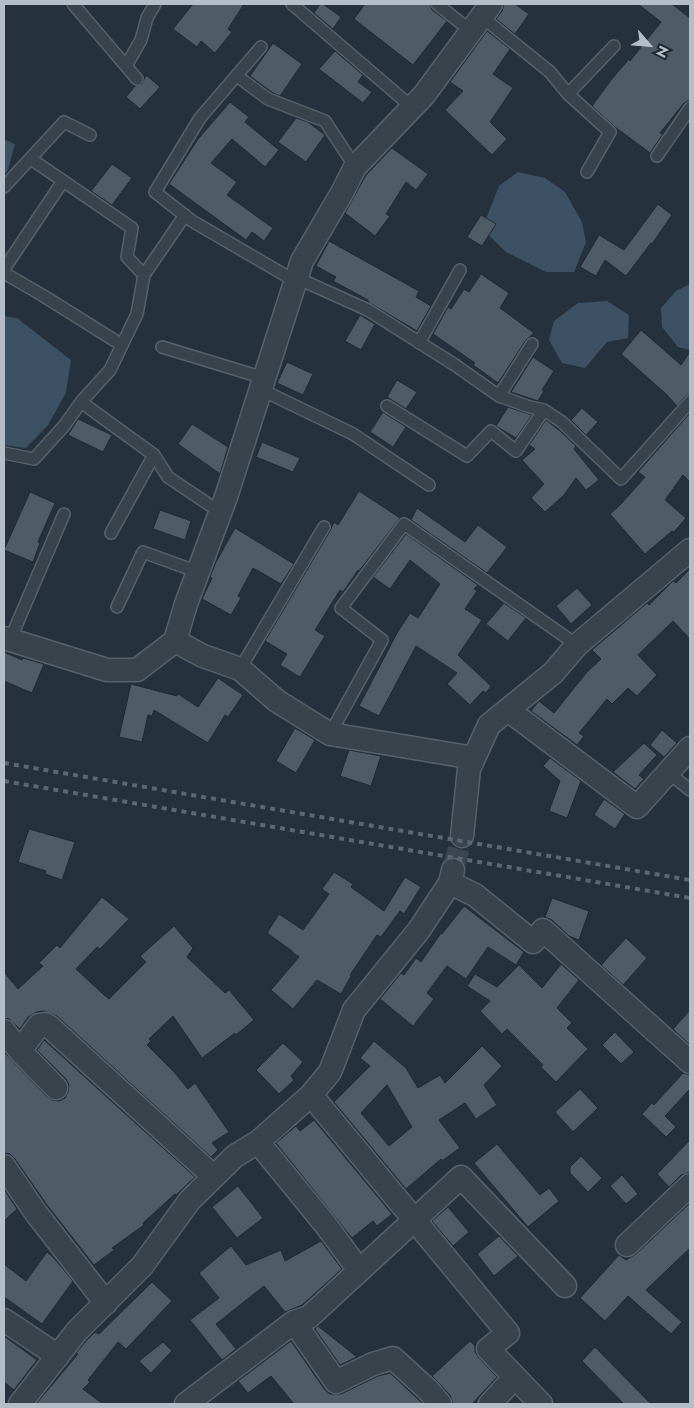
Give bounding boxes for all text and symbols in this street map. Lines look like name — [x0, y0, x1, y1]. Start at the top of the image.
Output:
north arrow — [624, 20, 674, 70]
text: N — [651, 42, 674, 61]

